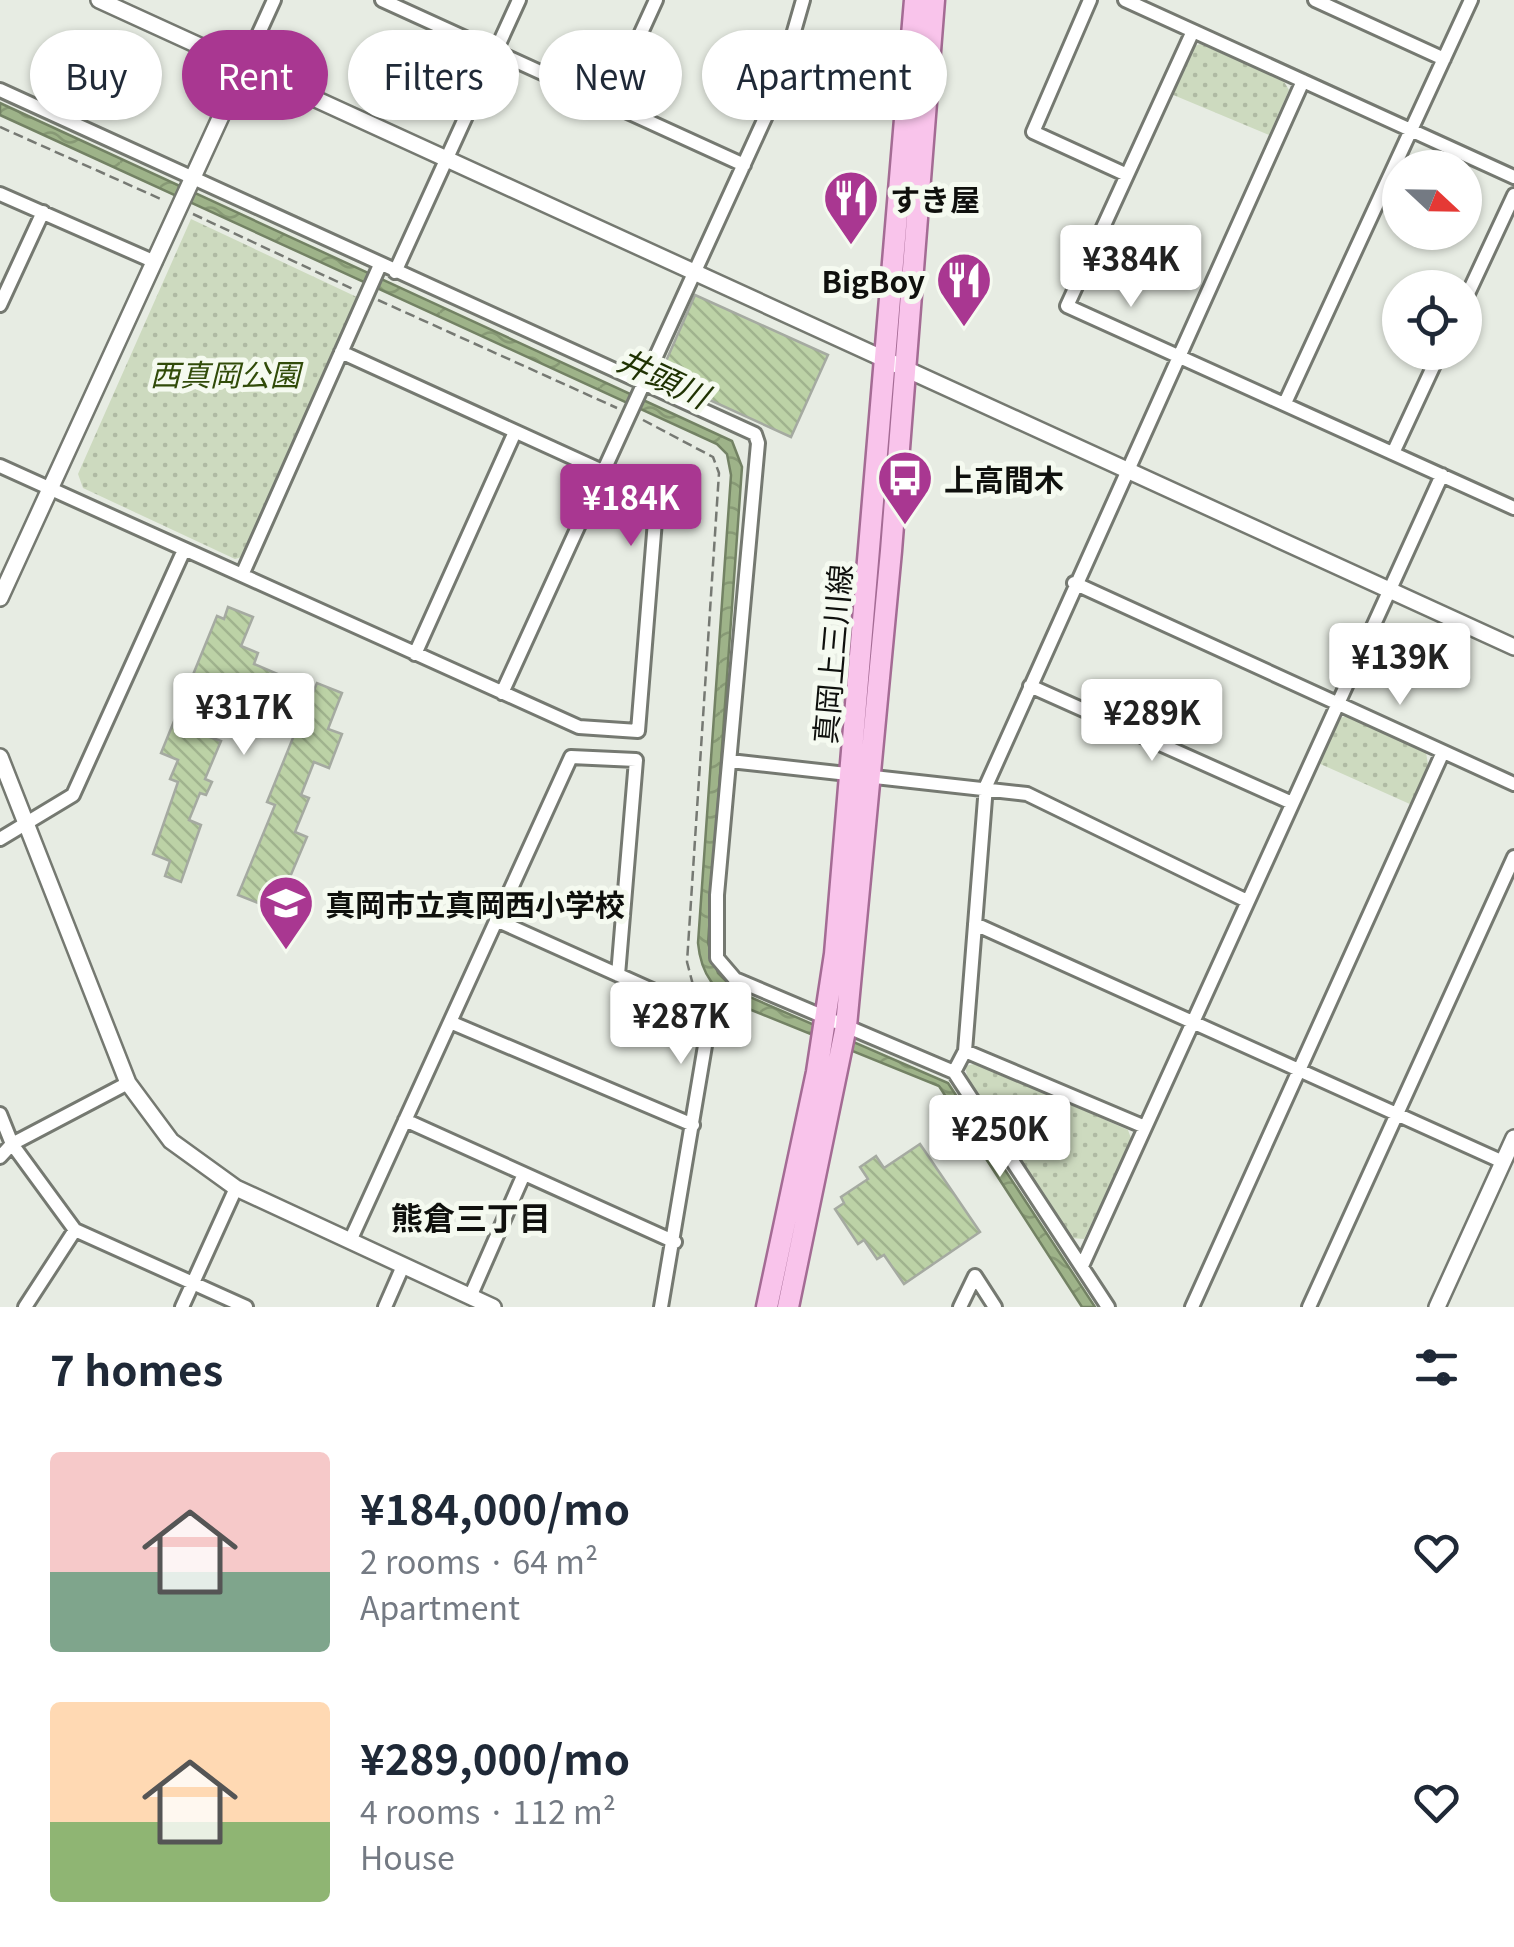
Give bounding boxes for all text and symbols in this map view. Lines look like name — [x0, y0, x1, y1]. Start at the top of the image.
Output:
chip: Buy — [30, 30, 162, 120]
chip: Rent — [182, 30, 328, 120]
chip: Filters — [348, 30, 519, 120]
chip: New — [539, 30, 682, 120]
chip: Apartment — [702, 30, 947, 120]
north arrow — [1382, 150, 1482, 250]
map controls — [1382, 150, 1482, 370]
restaurant icon: すき屋 — [821, 168, 881, 247]
place label: すき屋 — [890, 176, 980, 220]
pin: ¥384K — [1061, 225, 1201, 310]
text: ¥384K — [1082, 234, 1180, 280]
restaurant icon: BigBoy — [934, 250, 994, 329]
place label: BigBoy — [822, 258, 925, 302]
button: locate — [1382, 270, 1482, 370]
water label: 井頭川 — [611, 335, 720, 418]
park label: 西真岡公園 — [150, 351, 304, 395]
bus stop icon: 上高間木 — [875, 448, 935, 527]
place label: 上高間木 — [944, 456, 1064, 500]
pin: ¥184K — [561, 464, 701, 549]
text: ¥184K — [582, 473, 680, 519]
street label: 真岡上三川線 — [801, 562, 861, 746]
pin: ¥139K — [1330, 623, 1470, 708]
text: ¥139K — [1351, 632, 1449, 678]
pin: ¥317K — [174, 673, 314, 758]
pin: ¥289K — [1082, 679, 1222, 764]
text: ¥317K — [195, 682, 293, 728]
text: ¥289K — [1103, 688, 1201, 734]
school or university icon: 真岡市立真岡西小学校 — [256, 873, 316, 952]
place label: 真岡市立真岡西小学校 — [325, 881, 625, 925]
pin: ¥287K — [611, 982, 751, 1067]
text: ¥287K — [632, 991, 730, 1037]
pin: ¥250K — [930, 1095, 1070, 1180]
text: ¥250K — [951, 1104, 1049, 1150]
district label: 熊倉三丁目 — [391, 1193, 551, 1239]
text: 7 homes — [50, 1337, 223, 1398]
icon: filters — [1409, 1340, 1464, 1395]
text: ¥184,000/mo — [360, 1476, 630, 1537]
icon: home — [130, 1492, 250, 1612]
icon: heart — [1409, 1525, 1464, 1580]
text: 2 rooms · 64 m² — [360, 1537, 598, 1583]
text: Apartment — [360, 1583, 520, 1629]
text: ¥289,000/mo — [360, 1726, 630, 1787]
icon: home — [130, 1742, 250, 1862]
icon: heart — [1409, 1775, 1464, 1830]
text: 4 rooms · 112 m² — [360, 1787, 616, 1833]
text: House — [360, 1833, 455, 1879]

